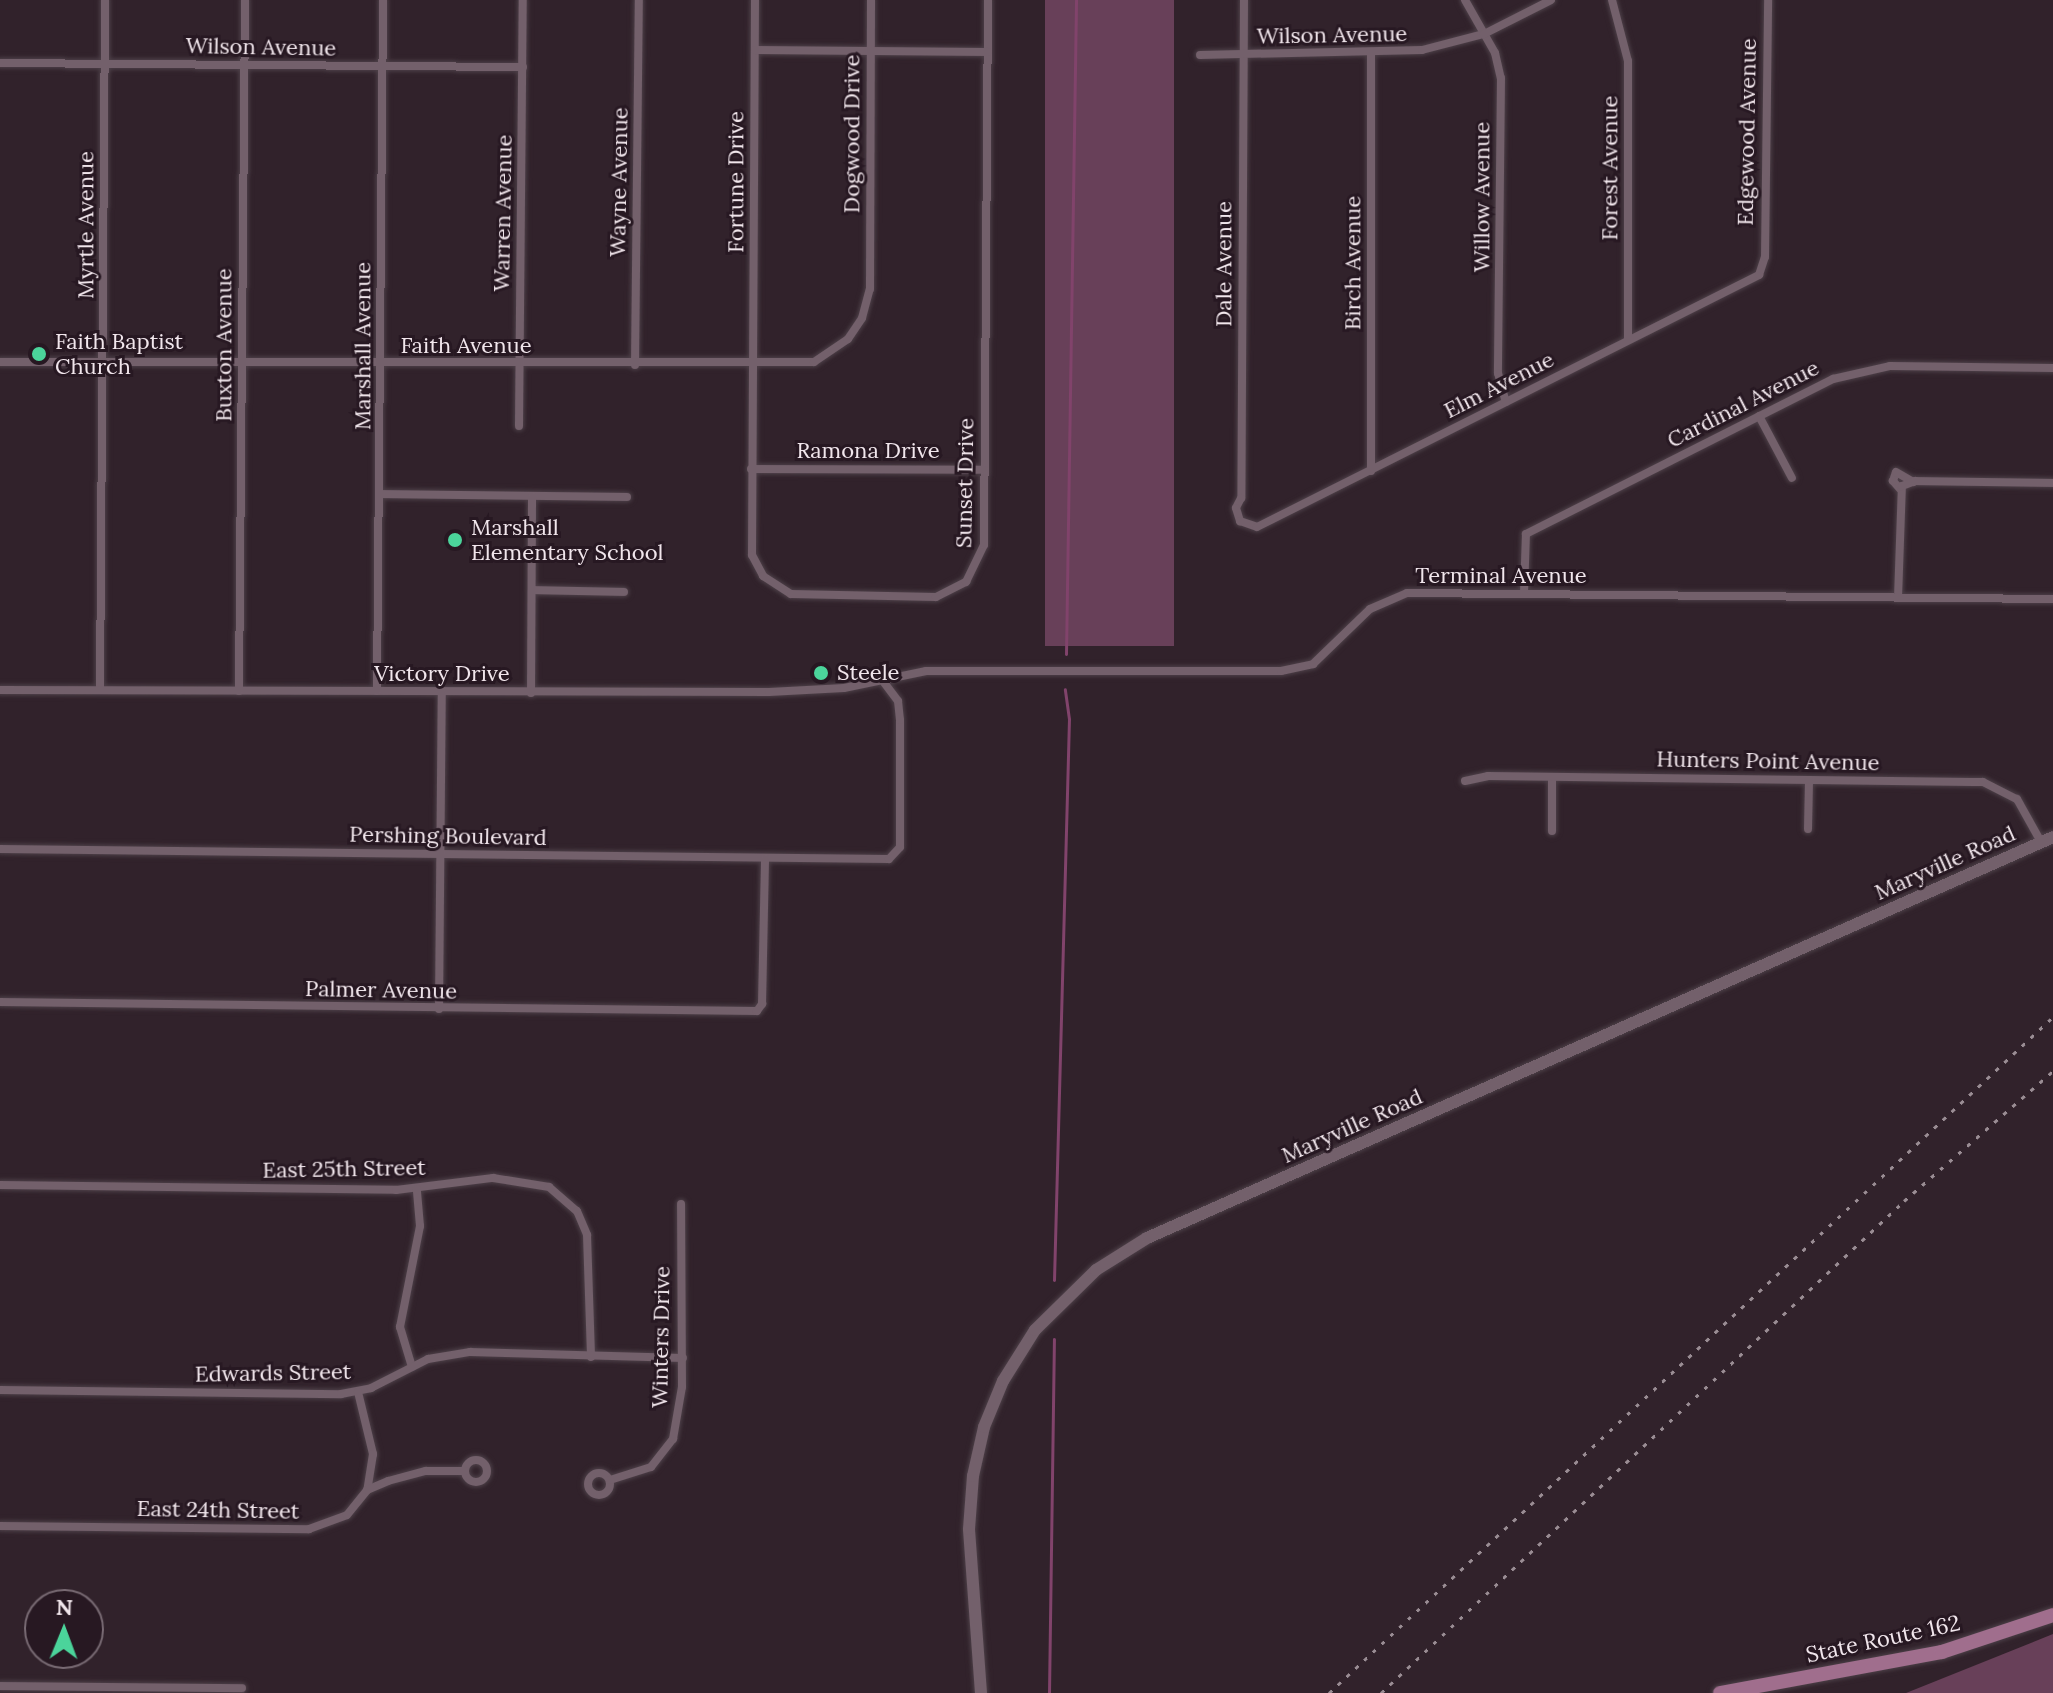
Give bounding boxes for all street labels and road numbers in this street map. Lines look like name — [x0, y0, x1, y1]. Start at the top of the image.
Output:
street label: Wilson Avenue — [1257, 20, 1407, 50]
street label: Wilson Avenue — [186, 32, 336, 62]
street label: Edgewood Avenue — [1732, 38, 1762, 226]
street label: Dogwood Drive — [839, 55, 865, 213]
street label: Forest Avenue — [1597, 95, 1623, 241]
street label: Wayne Avenue — [604, 107, 634, 257]
street label: Fortune Drive — [723, 111, 749, 253]
street label: Willow Avenue — [1469, 122, 1495, 272]
street label: Warren Avenue — [488, 134, 518, 292]
street label: Myrtle Avenue — [73, 151, 99, 299]
street label: Birch Avenue — [1340, 196, 1366, 330]
street label: Dale Avenue — [1211, 201, 1237, 327]
street label: Marshall Avenue — [350, 262, 376, 430]
street label: Buxton Avenue — [211, 268, 237, 422]
street label: Faith Avenue — [400, 333, 532, 359]
street label: Elm Avenue — [1440, 346, 1558, 424]
street label: Cardinal Avenue — [1663, 354, 1823, 454]
street label: Sunset Drive — [951, 418, 979, 548]
street label: Ramona Drive — [796, 438, 940, 464]
street label: Terminal Avenue — [1415, 563, 1587, 589]
street label: Victory Drive — [374, 661, 510, 687]
street label: Hunters Point Avenue — [1656, 746, 1880, 776]
street label: Maryville Road — [1871, 820, 2019, 906]
street label: Pershing Boulevard — [349, 821, 547, 851]
street label: Palmer Avenue — [305, 975, 457, 1005]
street label: Maryville Road — [1278, 1083, 1426, 1169]
street label: East 25th Street — [262, 1154, 426, 1184]
street label: Winters Drive — [647, 1266, 675, 1408]
street label: Edwards Street — [195, 1358, 351, 1388]
street label: East 24th Street — [136, 1495, 300, 1525]
street label: State Route 162 — [1804, 1610, 1962, 1668]

